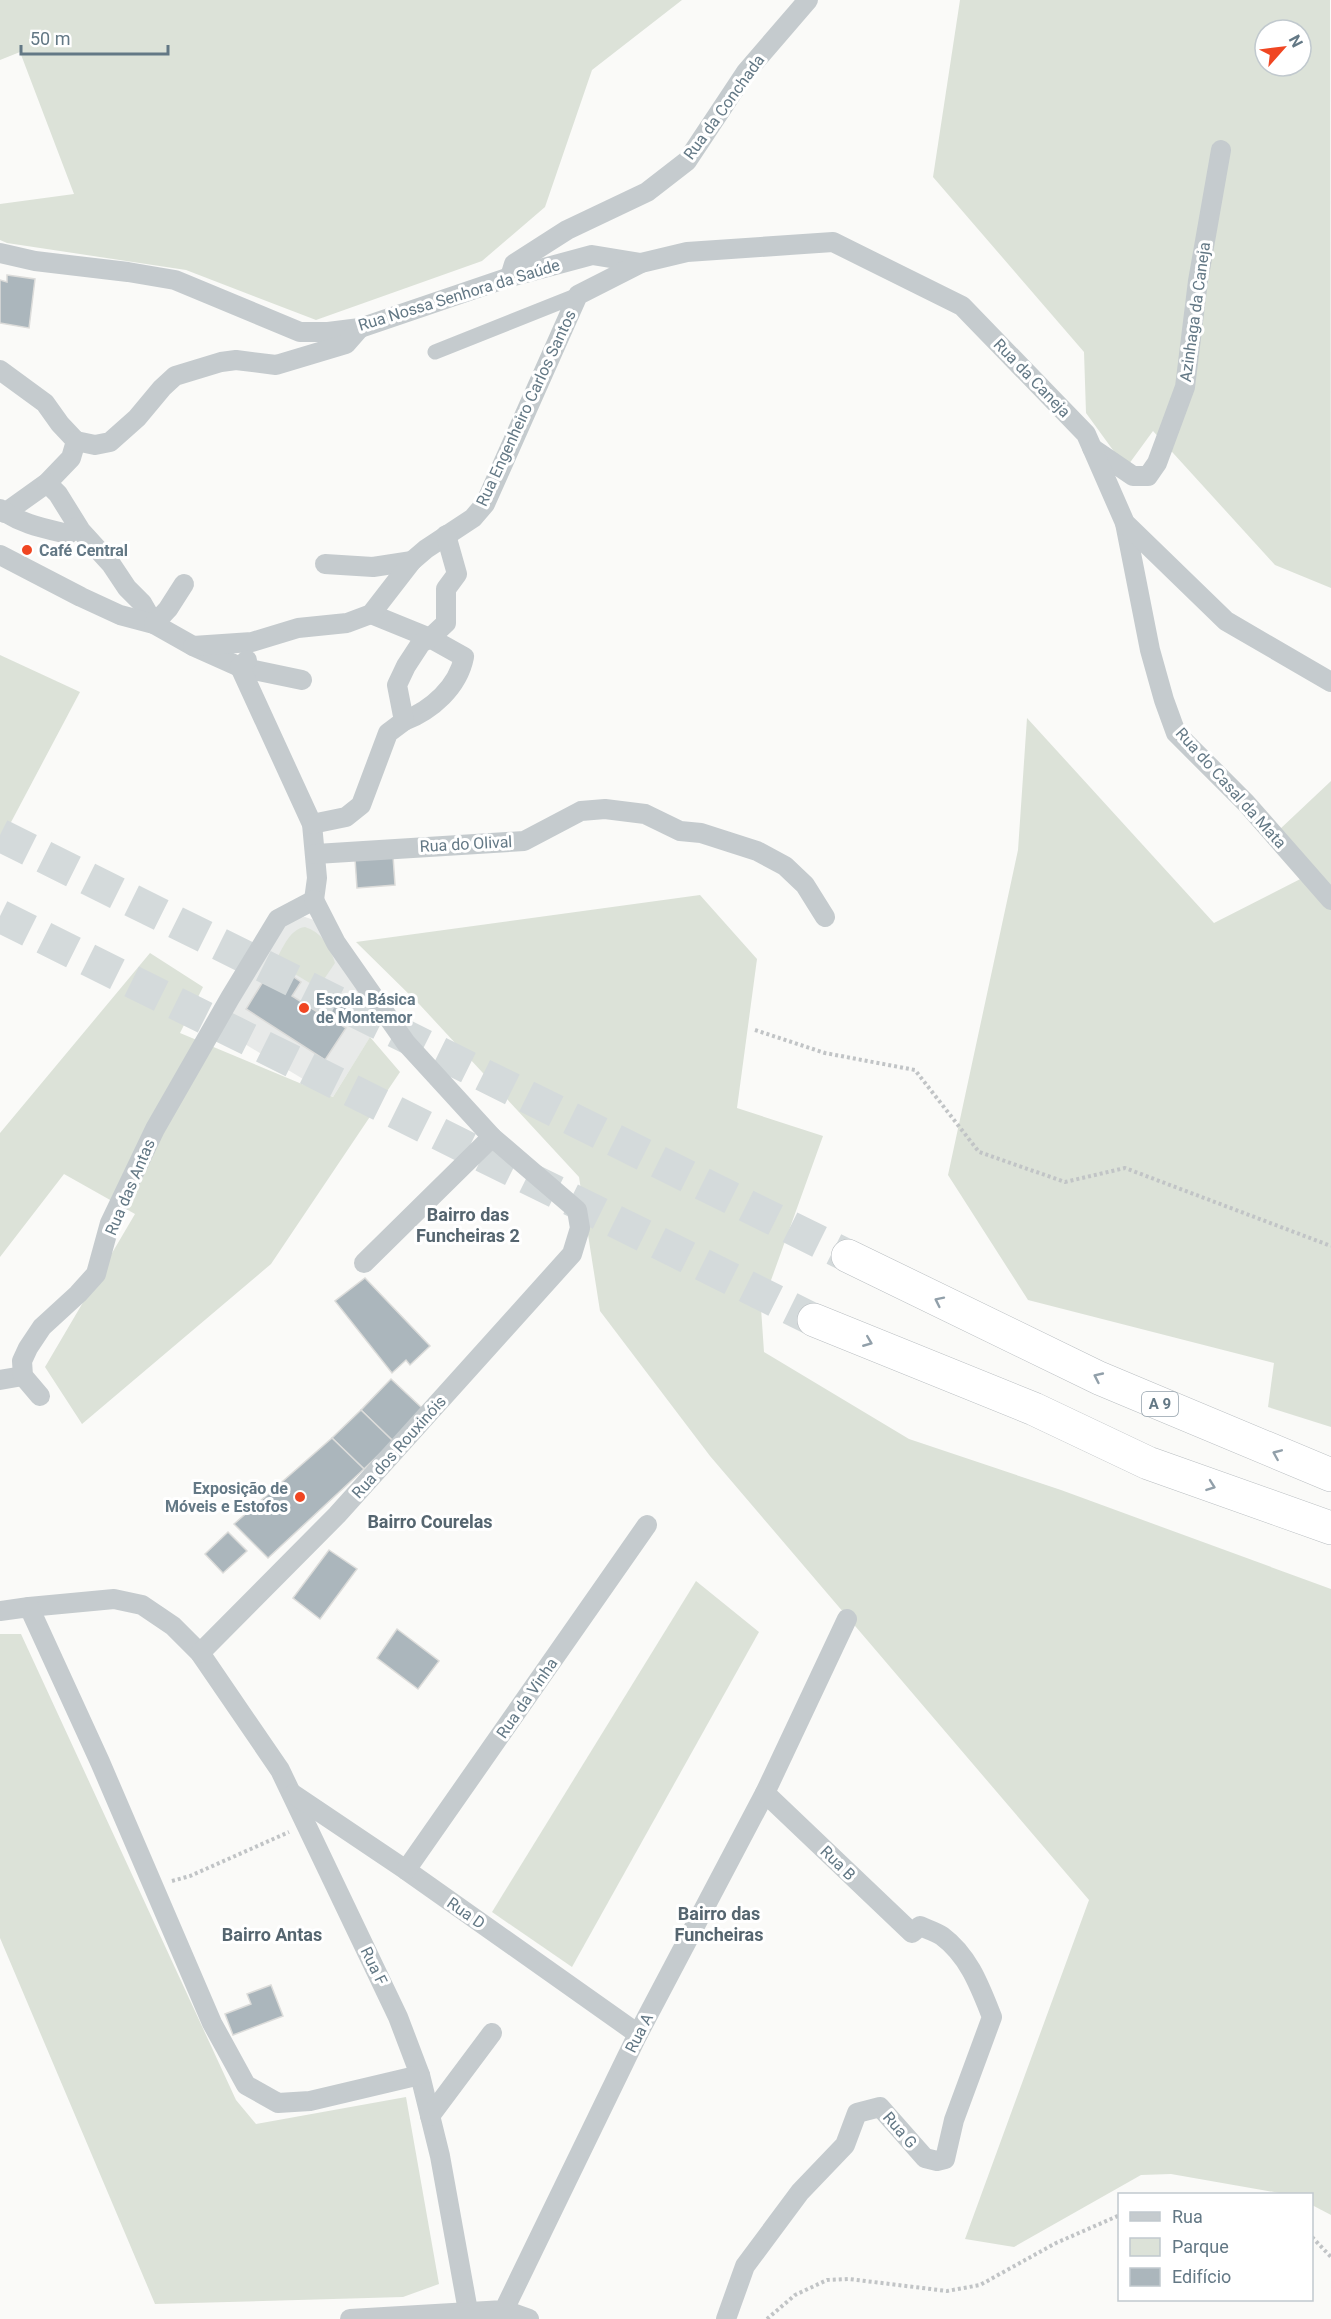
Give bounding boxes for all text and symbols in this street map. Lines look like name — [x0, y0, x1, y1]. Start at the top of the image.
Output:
scale bar — [21, 18, 168, 56]
north arrow — [1253, 18, 1313, 78]
text: 50 m — [30, 28, 70, 49]
text: N — [1285, 32, 1307, 51]
street label: Rua da Conchada — [680, 51, 768, 163]
street label: Azinhaga da Caneja — [1176, 241, 1214, 383]
street label: Rua Nossa Senhora da Saúde — [356, 255, 562, 335]
street label: Rua Engenheiro Carlos Santos — [472, 307, 580, 509]
street label: Rua da Caneja — [990, 335, 1074, 421]
place label: Café Central — [39, 541, 128, 560]
marker: Café Central — [20, 543, 34, 557]
street label: Rua do Casal da Mata — [1172, 724, 1290, 852]
street label: Rua do Olival — [419, 832, 513, 856]
place label: Escola Básica de Montemor — [316, 990, 416, 1027]
marker: Escola Básica de Montemor — [297, 1001, 311, 1015]
street label: Rua das Antas — [101, 1136, 159, 1238]
district label: Bairro das Funcheiras 2 — [416, 1204, 520, 1246]
one-way arrow — [934, 1296, 945, 1308]
one-way arrow — [861, 1335, 872, 1347]
one-way arrow — [1093, 1372, 1104, 1384]
street label: Rua dos Rouxinóis — [348, 1392, 450, 1502]
road number: A 9 — [1142, 1392, 1178, 1416]
one-way arrow — [1272, 1449, 1283, 1461]
place label: Exposição de Móveis e Estofos — [165, 1479, 288, 1516]
one-way arrow — [1205, 1479, 1215, 1492]
marker: Exposição de Móveis e Estofos — [293, 1490, 307, 1504]
district label: Bairro Courelas — [367, 1511, 493, 1532]
street label: Rua da Vinha — [492, 1654, 562, 1742]
street label: Rua B — [817, 1842, 859, 1884]
street label: Rua D — [443, 1893, 489, 1933]
district label: Bairro das Funcheiras — [675, 1903, 763, 1945]
district label: Bairro Antas — [222, 1924, 322, 1945]
street label: Rua F — [357, 1944, 391, 1988]
street label: Rua A — [621, 2010, 657, 2056]
street label: Rua G — [879, 2108, 921, 2152]
legend — [1118, 2193, 1313, 2301]
text: Rua — [1172, 2206, 1203, 2227]
text: Parque — [1172, 2236, 1229, 2257]
text: Edifício — [1172, 2266, 1231, 2287]

